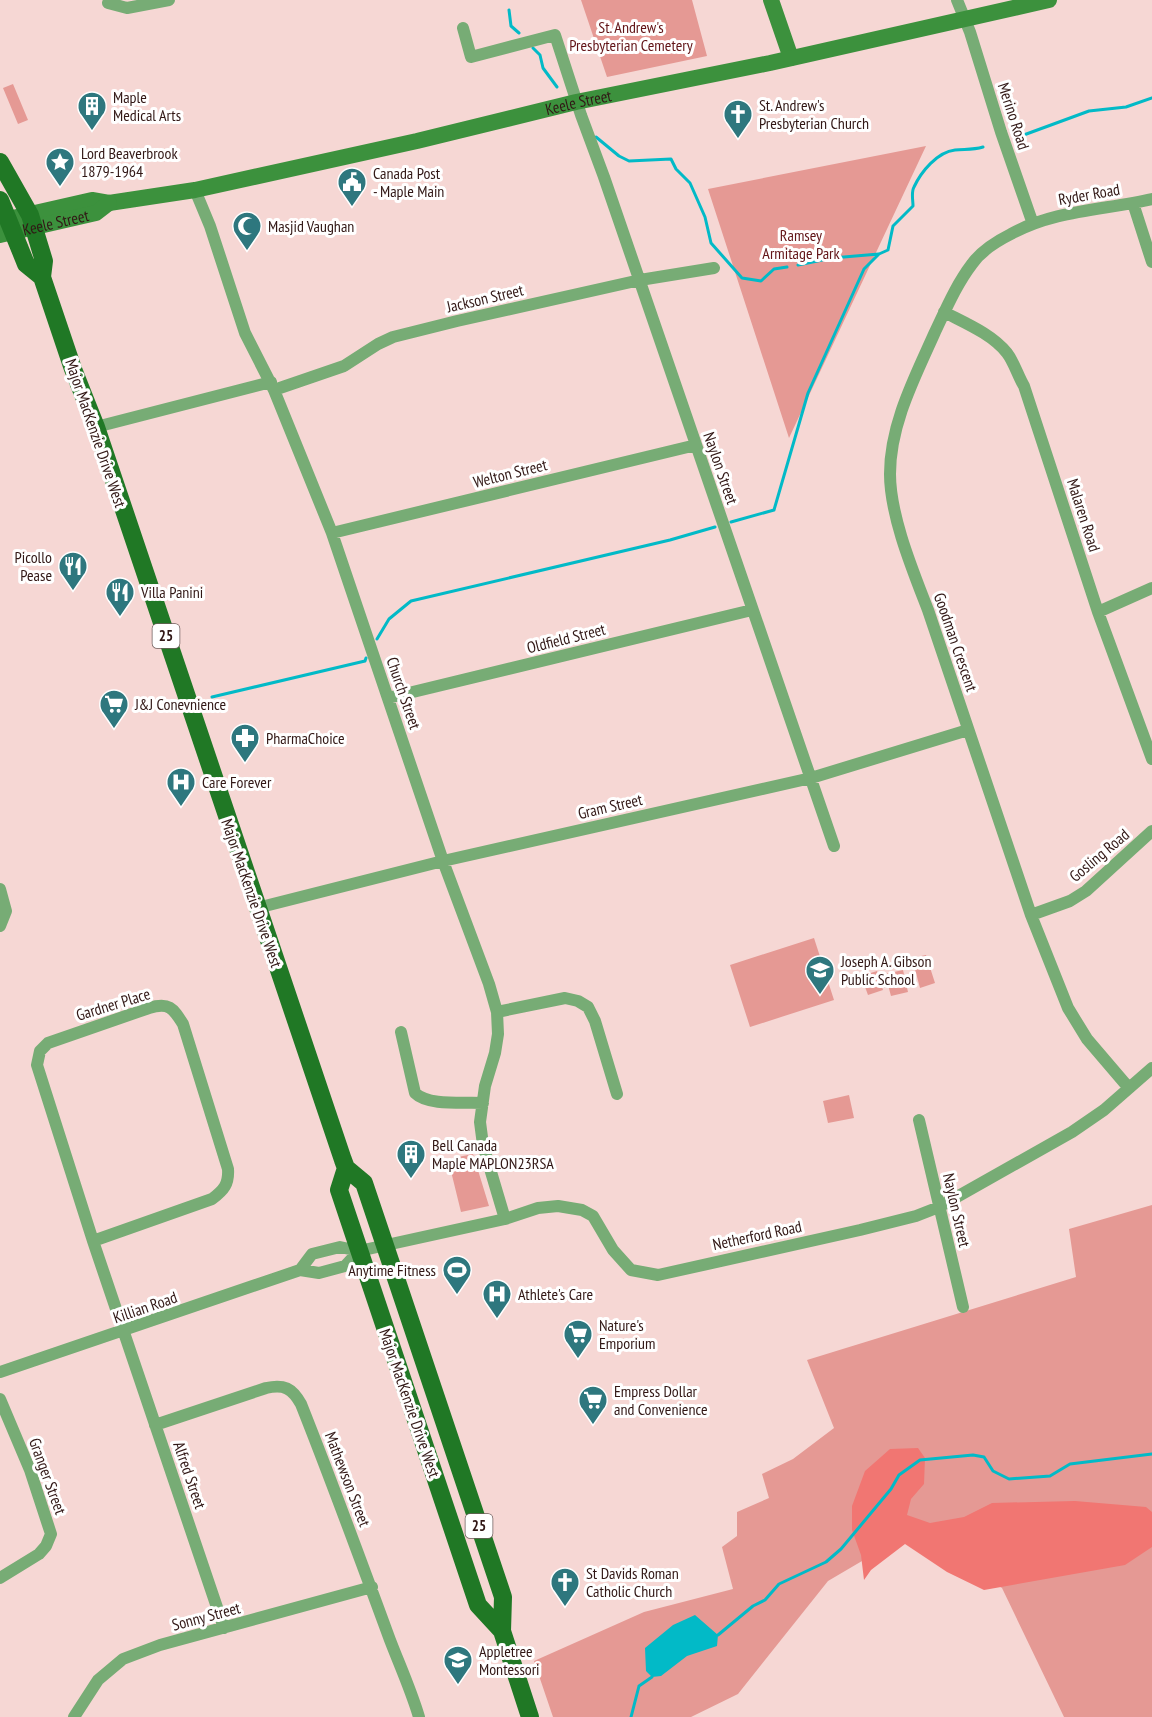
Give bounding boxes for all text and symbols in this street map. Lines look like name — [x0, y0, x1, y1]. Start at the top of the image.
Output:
park label: St. Andrew's Presbyterian Cemetery — [569, 17, 693, 55]
street label: Merino Road — [994, 80, 1034, 152]
street label: Keele Street — [543, 85, 614, 119]
place label: Maple Medical Arts — [113, 87, 181, 125]
building icon: Maple Medical Arts — [76, 90, 108, 132]
place label: St. Andrew's Presbyterian Church — [759, 95, 869, 133]
church icon: St. Andrew's Presbyterian Church — [722, 98, 754, 140]
place label: Lord Beaverbrook 1879-1964 — [81, 143, 178, 181]
place icon: Lord Beaverbrook 1879-1964 — [44, 146, 76, 188]
place label: Canada Post - Maple Main — [373, 163, 444, 201]
public building icon: Canada Post - Maple Main — [336, 166, 368, 208]
street label: Ryder Road — [1057, 179, 1121, 209]
street label: Keele Street — [21, 205, 91, 240]
mosque icon: Masjid Vaughan — [231, 210, 263, 252]
place label: Masjid Vaughan — [268, 216, 354, 236]
park label: Ramsey Armitage Park — [762, 225, 840, 263]
street label: Jackson Street — [444, 279, 526, 317]
street label: Major MacKenzie Drive West — [61, 356, 131, 511]
street label: Naylon Street — [699, 429, 743, 507]
street label: Welton Street — [471, 454, 549, 492]
street label: Malaren Road — [1063, 476, 1105, 554]
place label: Picollo Pease — [15, 547, 52, 585]
restaurant icon: Picollo Pease — [57, 550, 89, 592]
restaurant icon: Villa Panini — [104, 576, 136, 618]
place label: Villa Panini — [140, 582, 203, 602]
street label: Goodman Crescent — [930, 590, 982, 694]
street label: Oldfield Street — [525, 618, 608, 657]
road number: 25 — [152, 624, 180, 648]
street label: Church Street — [382, 654, 426, 732]
supermarket icon: J&J Conevnience — [98, 688, 130, 730]
place label: J&J Conevnience — [134, 694, 226, 714]
pharmacy icon: PharmaChoice — [229, 722, 261, 764]
place label: PharmaChoice — [266, 728, 345, 748]
hospital icon: Care Forever — [165, 766, 197, 808]
place label: Care Forever — [202, 772, 272, 792]
street label: Gram Street — [576, 789, 645, 823]
street label: Major MacKenzie Drive West — [217, 816, 287, 971]
street label: Gosling Road — [1065, 824, 1133, 886]
place label: Joseph A. Gibson Public School — [840, 951, 931, 989]
school or university icon: Joseph A. Gibson Public School — [804, 954, 836, 996]
street label: Gardner Place — [74, 983, 152, 1025]
place label: Bell Canada Maple MAPLON23RSA — [432, 1135, 554, 1173]
building icon: Bell Canada Maple MAPLON23RSA — [395, 1138, 427, 1180]
street label: Naylon Street — [939, 1171, 975, 1249]
street label: Netherford Road — [711, 1216, 803, 1254]
sports icon: Anytime Fitness — [441, 1254, 473, 1296]
place label: Anytime Fitness — [348, 1260, 436, 1280]
hospital icon: Athlete's Care — [481, 1278, 513, 1320]
place label: Athlete's Care — [518, 1284, 593, 1304]
street label: Killian Road — [110, 1287, 180, 1327]
place label: Nature's Emporium — [599, 1315, 655, 1353]
supermarket icon: Nature's Emporium — [562, 1318, 594, 1360]
street label: Major MacKenzie Drive West — [375, 1326, 445, 1481]
place label: Empress Dollar and Convenience — [614, 1381, 708, 1419]
supermarket icon: Empress Dollar and Convenience — [577, 1384, 609, 1426]
street label: Mathewson Street — [321, 1429, 375, 1530]
street label: Granger Street — [25, 1435, 71, 1518]
street label: Alfred Street — [169, 1439, 211, 1512]
road number: 25 — [466, 1514, 492, 1538]
place label: St Davids Roman Catholic Church — [586, 1563, 679, 1601]
church icon: St Davids Roman Catholic Church — [549, 1566, 581, 1608]
street label: Sonny Street — [170, 1597, 243, 1635]
place label: Appletree Montessori — [479, 1641, 540, 1679]
school or university icon: Appletree Montessori — [442, 1644, 474, 1686]

